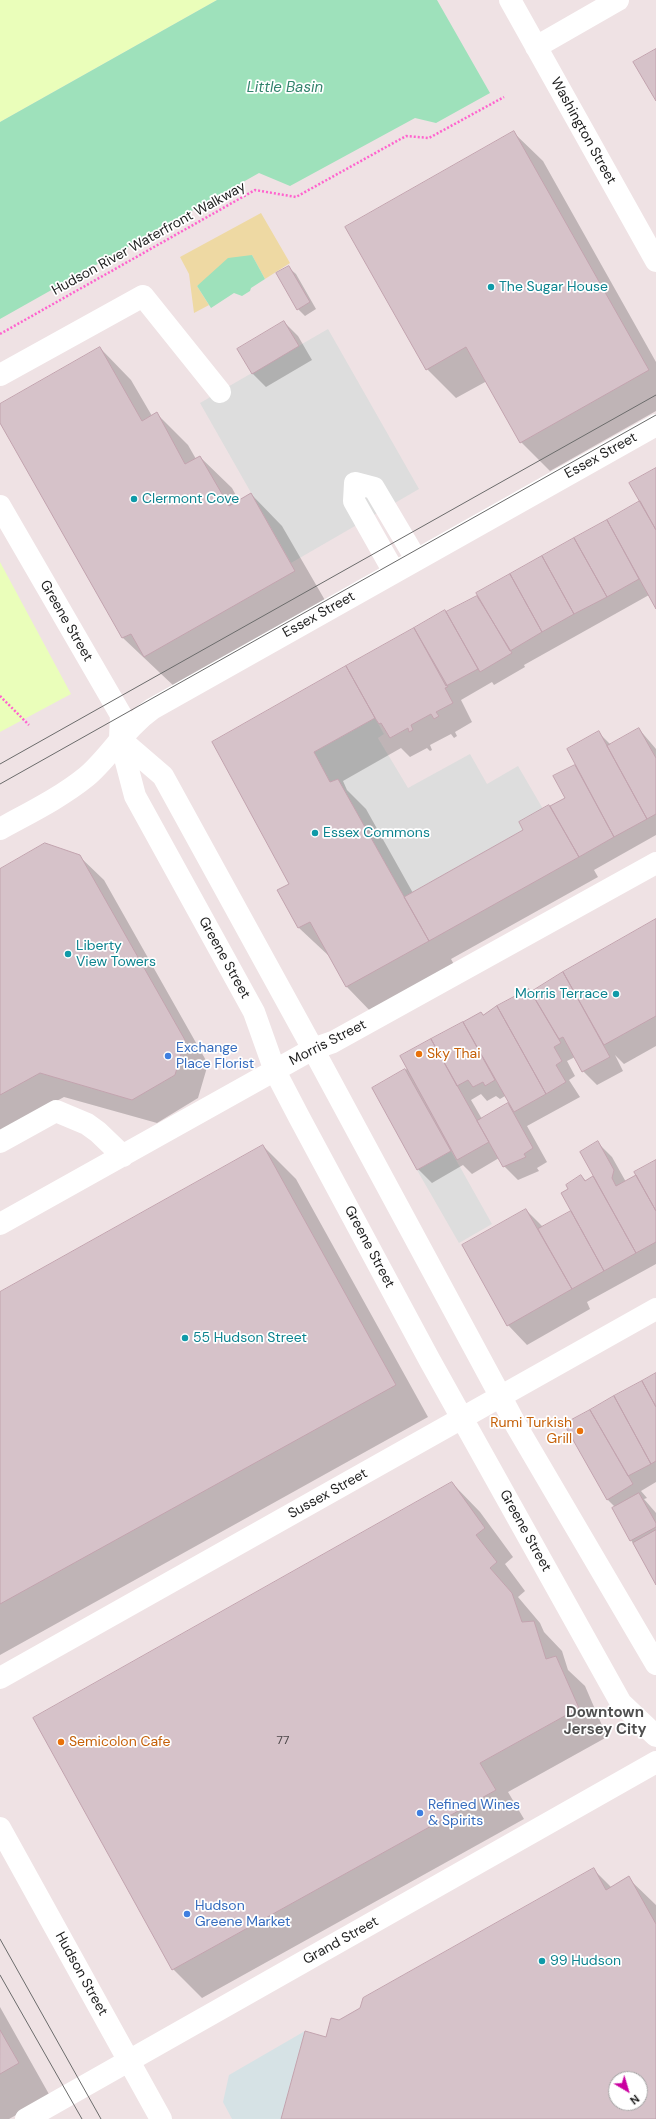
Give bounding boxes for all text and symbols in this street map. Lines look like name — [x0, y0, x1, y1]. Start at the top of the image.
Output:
street label: Washington Street — [547, 75, 619, 187]
water label: Little Basin — [247, 79, 323, 97]
street label: Hudson River Waterfront Walkway — [49, 179, 249, 299]
place label: The Sugar House — [499, 279, 608, 295]
marker: The Sugar House — [486, 282, 496, 292]
street label: Essex Street — [562, 429, 640, 483]
place label: Clermont Cove — [142, 491, 239, 507]
marker: Clermont Cove — [129, 494, 139, 504]
street label: Greene Street — [36, 577, 96, 665]
street label: Essex Street — [280, 588, 358, 642]
place label: Essex Commons — [323, 825, 430, 841]
marker: Essex Commons — [310, 828, 320, 838]
street label: Greene Street — [195, 914, 253, 1002]
place label: Liberty View Towers — [76, 938, 156, 970]
marker: Liberty View Towers — [63, 949, 73, 959]
place label: Morris Terrace — [515, 986, 608, 1002]
marker: Morris Terrace — [611, 989, 621, 999]
street label: Morris Street — [287, 1016, 369, 1070]
place label: Exchange Place Florist — [176, 1040, 254, 1072]
place label: Sky Thai — [427, 1046, 481, 1062]
marker: Sky Thai — [414, 1049, 424, 1059]
marker: Exchange Place Florist — [163, 1051, 173, 1061]
street label: Greene Street — [340, 1203, 398, 1291]
place label: 55 Hudson Street — [193, 1330, 307, 1346]
marker: 55 Hudson Street — [180, 1333, 190, 1343]
place label: Rumi Turkish Grill — [490, 1415, 572, 1448]
marker: Rumi Turkish Grill — [575, 1426, 585, 1436]
street label: Sussex Street — [285, 1465, 371, 1523]
street label: Greene Street — [496, 1487, 554, 1575]
district label: Downtown Jersey City — [563, 1704, 647, 1739]
place label: Semicolon Cafe — [69, 1734, 170, 1750]
house number: 77 — [277, 1734, 289, 1748]
marker: Semicolon Cafe — [56, 1737, 66, 1747]
place label: Refined Wines & Spirits — [428, 1797, 520, 1830]
marker: Refined Wines & Spirits — [415, 1808, 425, 1818]
place label: Hudson Greene Market — [195, 1898, 290, 1930]
marker: Hudson Greene Market — [182, 1909, 192, 1919]
street label: Grand Street — [300, 1913, 382, 1969]
street label: Hudson Street — [51, 1929, 111, 2019]
place label: 99 Hudson — [550, 1953, 621, 1969]
marker: 99 Hudson — [537, 1956, 547, 1966]
north arrow — [608, 2071, 648, 2111]
text: N — [627, 2092, 642, 2108]

